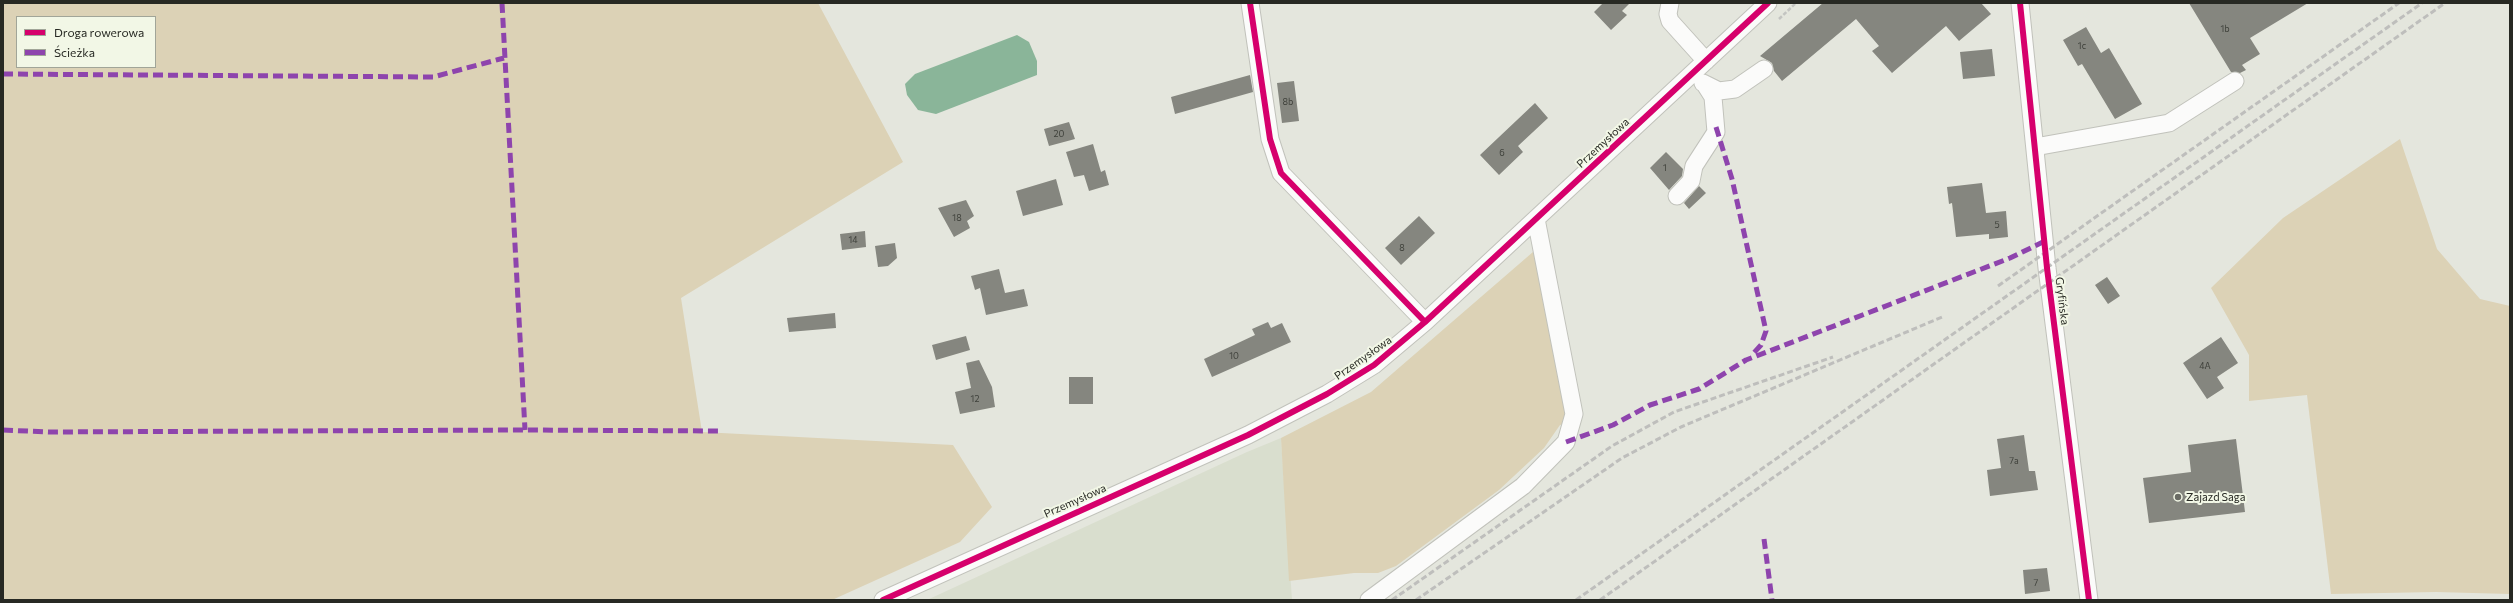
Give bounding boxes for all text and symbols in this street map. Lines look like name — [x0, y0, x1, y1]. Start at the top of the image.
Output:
legend — [16, 16, 156, 68]
house number: 1b — [2220, 24, 2230, 34]
text: Droga rowerowa — [54, 25, 144, 39]
house number: 1c — [2078, 41, 2086, 51]
text: Ścieżka — [54, 45, 95, 59]
house number: 8b — [1283, 97, 1293, 107]
street label: Przemysłowa — [1574, 115, 1632, 171]
house number: 20 — [1054, 129, 1064, 139]
house number: 6 — [1499, 148, 1505, 158]
house number: 1 — [1663, 163, 1667, 173]
house number: 18 — [952, 213, 962, 223]
house number: 5 — [1994, 220, 2000, 230]
house number: 14 — [848, 235, 858, 245]
house number: 8 — [1399, 243, 1405, 253]
street label: Gryfińska — [2053, 276, 2071, 326]
street label: Przemysłowa — [1332, 333, 1394, 383]
house number: 10 — [1229, 351, 1239, 361]
house number: 4A — [2199, 361, 2211, 371]
house number: 12 — [971, 394, 979, 404]
house number: 7a — [2009, 456, 2019, 466]
street label: Przemysłowa — [1042, 481, 1108, 521]
place label: Zajazd Saga — [2186, 490, 2245, 504]
marker: Zajazd Saga — [2173, 492, 2183, 502]
house number: 7 — [2034, 578, 2038, 588]

